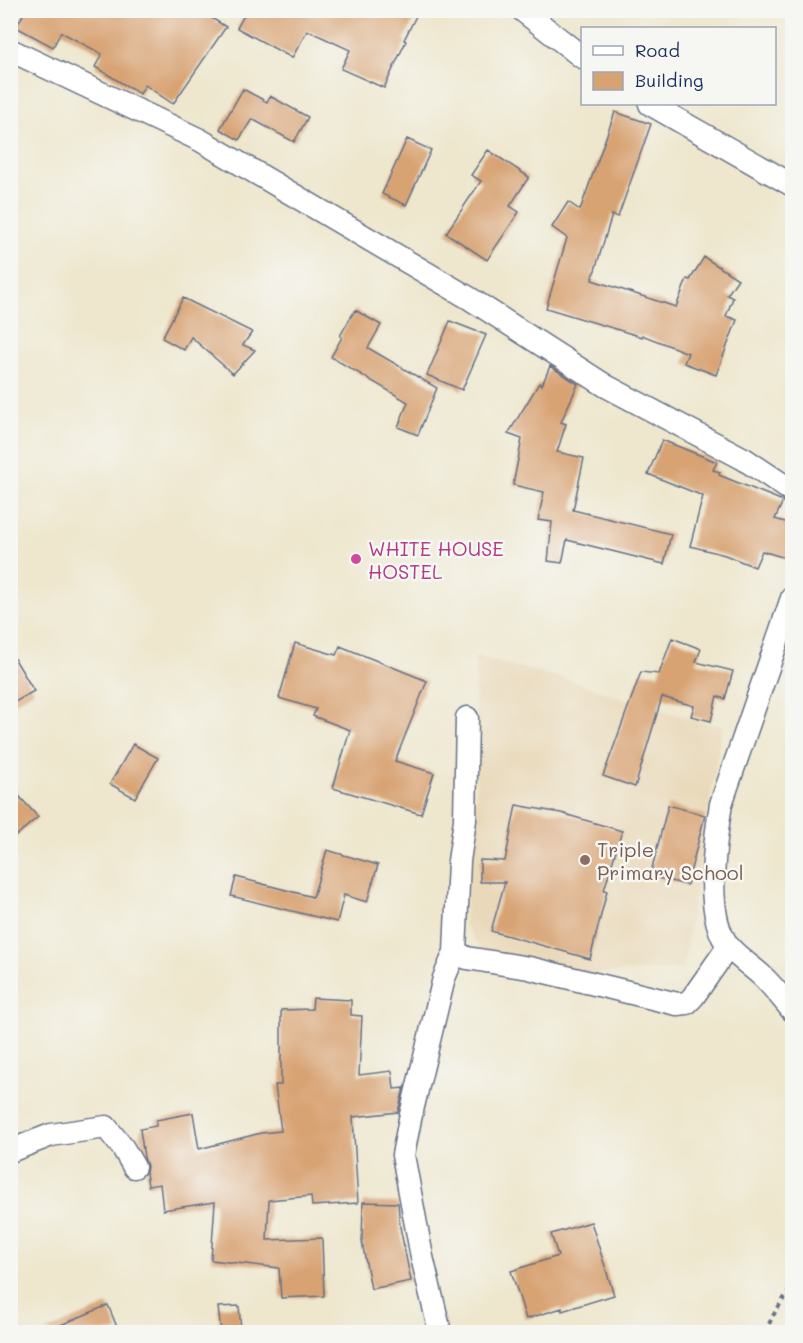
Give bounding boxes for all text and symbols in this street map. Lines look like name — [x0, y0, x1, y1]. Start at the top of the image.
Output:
legend — [581, 27, 776, 105]
text: Road — [635, 38, 680, 62]
text: Building — [635, 68, 703, 92]
place label: WHITE HOUSE HOSTEL — [368, 535, 504, 584]
marker: WHITE HOUSE HOSTEL — [349, 552, 363, 566]
place label: Triple Primary School — [597, 836, 744, 885]
marker: Triple Primary School — [578, 853, 592, 867]

